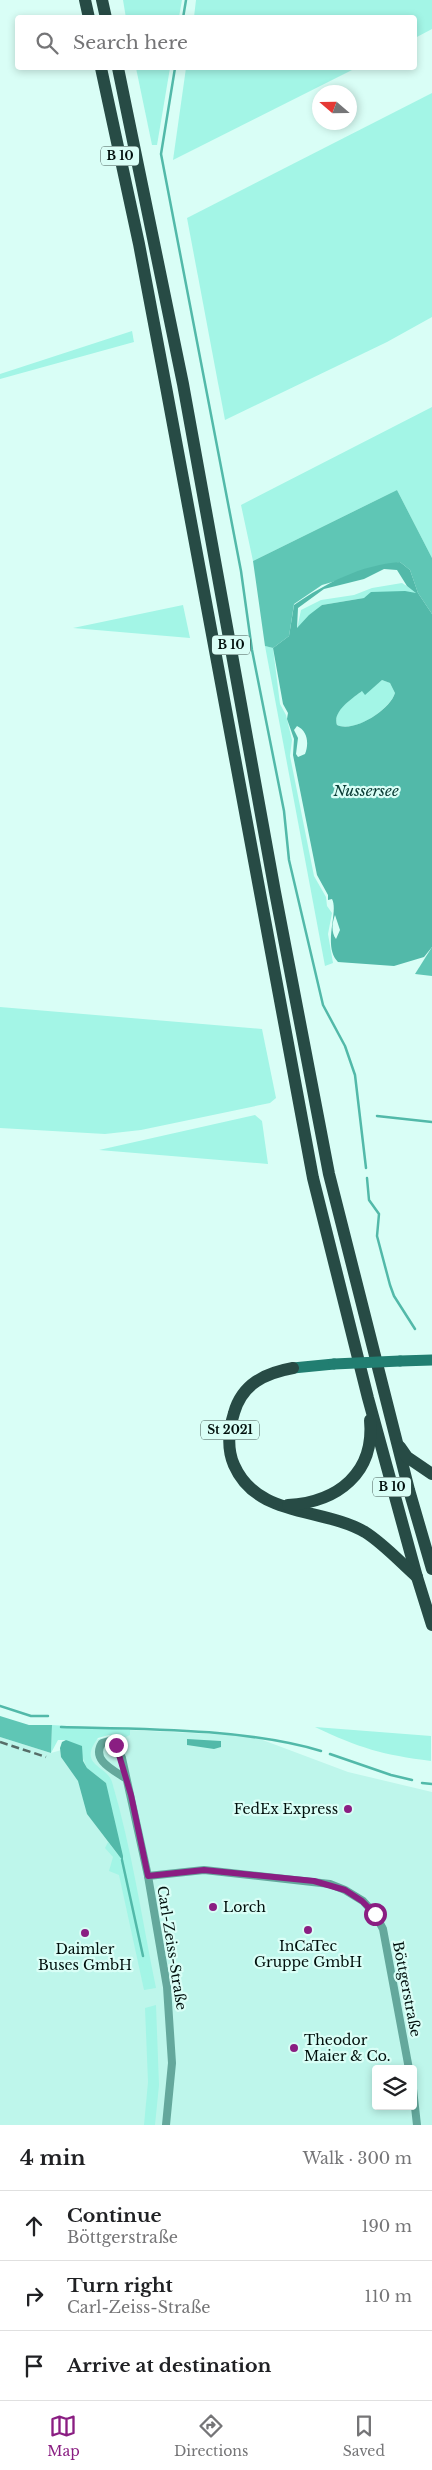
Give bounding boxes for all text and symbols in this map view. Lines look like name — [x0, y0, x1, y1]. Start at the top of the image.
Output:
search box — [15, 15, 417, 70]
icon: search — [33, 29, 61, 57]
text: Search here — [73, 31, 188, 54]
north arrow — [312, 85, 357, 130]
road number: B 10 — [101, 146, 139, 166]
road number: B 10 — [212, 636, 250, 654]
water label: Nussersee — [332, 781, 399, 800]
road number: St 2021 — [201, 1420, 259, 1440]
road number: B 10 — [373, 1478, 411, 1496]
route end — [105, 1734, 128, 1757]
place label: FedEx Express — [234, 1800, 338, 1818]
marker: FedEx Express — [342, 1803, 354, 1815]
street label: Carl-Zeiss-Straße — [153, 1885, 191, 2011]
place label: Lorch — [223, 1898, 266, 1916]
marker: Lorch — [207, 1901, 219, 1913]
route start — [364, 1903, 387, 1926]
marker: InCaTec Gruppe GmbH — [302, 1924, 314, 1936]
marker: Daimler Buses GmbH — [79, 1927, 91, 1939]
place label: InCaTec Gruppe GmbH — [254, 1937, 362, 1971]
place label: Daimler Buses GmbH — [38, 1940, 132, 1974]
street label: Böttgerstraße — [389, 1940, 425, 2038]
place label: Theodor Maier & Co. — [304, 2031, 391, 2065]
marker: Theodor Maier & Co. — [288, 2042, 300, 2054]
map controls — [372, 2065, 417, 2110]
button: layers — [372, 2065, 417, 2110]
text: 4 min — [20, 2145, 86, 2171]
text: Walk · 300 m — [303, 2148, 412, 2168]
text: Continue — [67, 2204, 162, 2227]
icon: ahead — [20, 2212, 48, 2240]
text: 190 m — [361, 2216, 412, 2236]
text: Böttgerstraße — [67, 2227, 178, 2247]
text: Turn right — [67, 2274, 173, 2297]
icon: right — [20, 2282, 48, 2310]
text: 110 m — [365, 2286, 412, 2306]
text: Carl-Zeiss-Straße — [67, 2297, 211, 2317]
icon: arrive — [20, 2352, 48, 2380]
text: Arrive at destination — [67, 2354, 271, 2377]
tab: Map — [47, 2412, 80, 2460]
tab: Directions — [174, 2412, 248, 2460]
tab: Saved — [343, 2412, 385, 2460]

